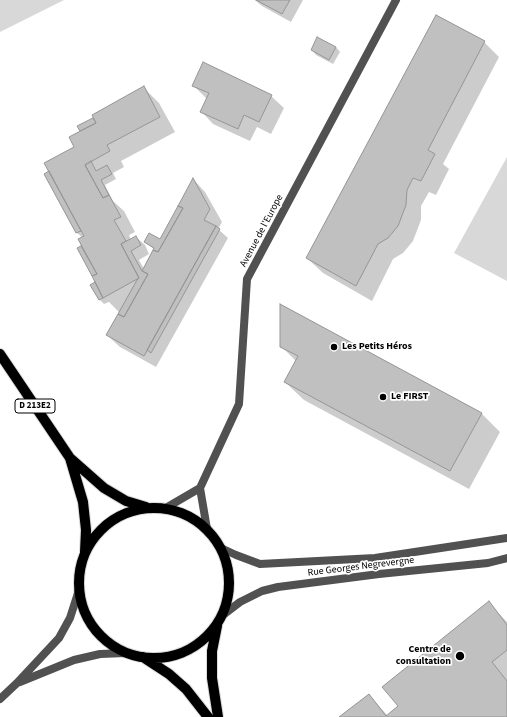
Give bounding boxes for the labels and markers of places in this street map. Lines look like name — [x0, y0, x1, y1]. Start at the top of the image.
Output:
place label: Les Petits Héros — [342, 341, 412, 353]
marker: Les Petits Héros — [329, 342, 339, 352]
place label: Le FIRST — [391, 391, 428, 403]
marker: Le FIRST — [378, 392, 388, 402]
place label: Centre de consultation — [396, 644, 451, 668]
marker: Centre de consultation — [454, 650, 466, 662]

